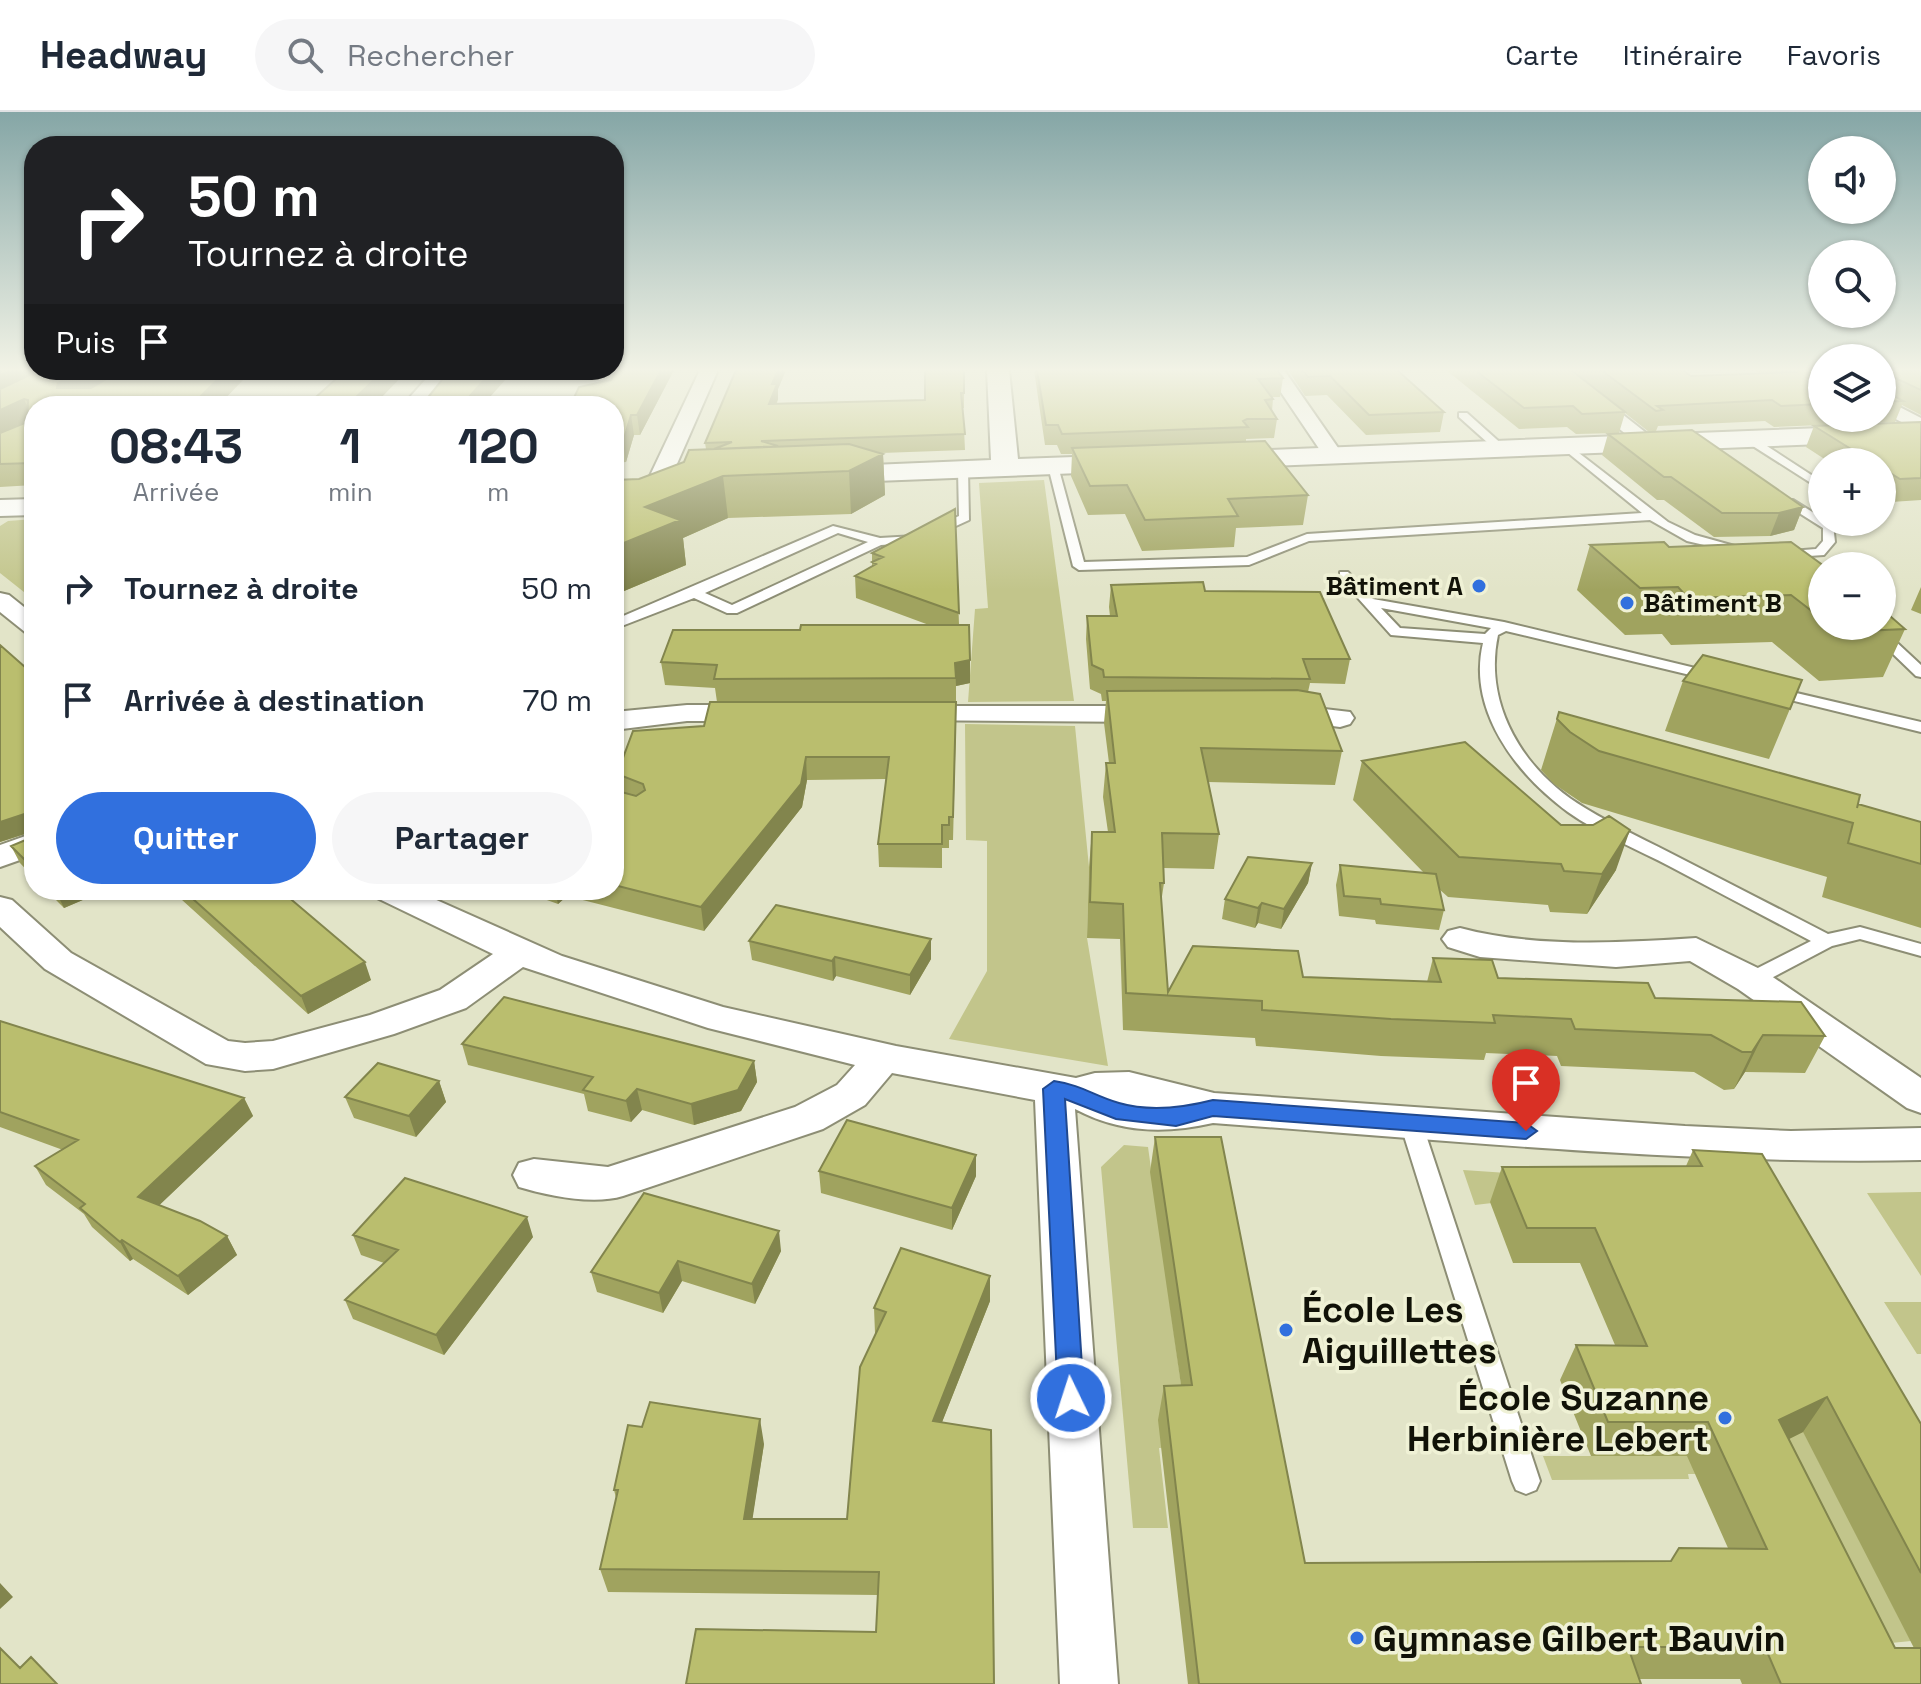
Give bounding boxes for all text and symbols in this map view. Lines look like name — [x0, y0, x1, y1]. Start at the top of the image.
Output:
search box — [255, 19, 815, 91]
text: Headway — [40, 31, 207, 79]
icon: search — [283, 33, 327, 77]
text: Rechercher — [347, 36, 514, 75]
text: Carte — [1505, 37, 1579, 73]
text: Itinéraire — [1623, 37, 1743, 73]
text: Favoris — [1787, 37, 1881, 73]
map controls — [1808, 136, 1896, 640]
button: sound — [1808, 136, 1896, 224]
text: 50 m — [188, 161, 320, 232]
icon: right — [56, 168, 160, 272]
text: Tournez à droite — [188, 231, 469, 277]
button: search — [1808, 240, 1896, 328]
icon: arrive — [132, 320, 176, 364]
text: Puis — [56, 323, 116, 362]
button: layers — [1808, 344, 1896, 432]
text: 08:43 — [109, 416, 243, 477]
text: 1 — [339, 416, 361, 477]
text: 120 — [458, 416, 539, 477]
button: + — [1808, 448, 1896, 536]
text: Arrivée — [133, 475, 219, 509]
text: min — [328, 475, 373, 509]
text: m — [487, 475, 509, 509]
button: − — [1808, 552, 1896, 640]
icon: right — [56, 566, 100, 610]
text: Tournez à droite — [124, 569, 358, 608]
text: 50 m — [521, 569, 592, 608]
place label: Bâtiment A — [1325, 569, 1464, 603]
marker: Bâtiment A — [1470, 577, 1488, 595]
place label: Bâtiment B — [1643, 586, 1782, 620]
marker: Bâtiment B — [1618, 594, 1636, 612]
icon: arrive — [56, 678, 100, 722]
text: Arrivée à destination — [124, 681, 425, 720]
text: 70 m — [523, 681, 592, 720]
button: Quitter — [56, 792, 316, 884]
button: Partager — [332, 792, 592, 884]
pin — [1492, 1049, 1560, 1131]
icon: arrive — [1504, 1061, 1548, 1105]
place label: École Les Aiguillettes — [1302, 1287, 1497, 1374]
marker: École Les Aiguillettes — [1277, 1321, 1295, 1339]
position arrow — [1029, 1356, 1113, 1440]
place label: École Suzanne Herbinière Lebert — [1407, 1375, 1709, 1462]
marker: École Suzanne Herbinière Lebert — [1716, 1409, 1734, 1427]
place label: Gymnase Gilbert Bauvin — [1373, 1616, 1786, 1662]
marker: Gymnase Gilbert Bauvin — [1348, 1629, 1366, 1647]

